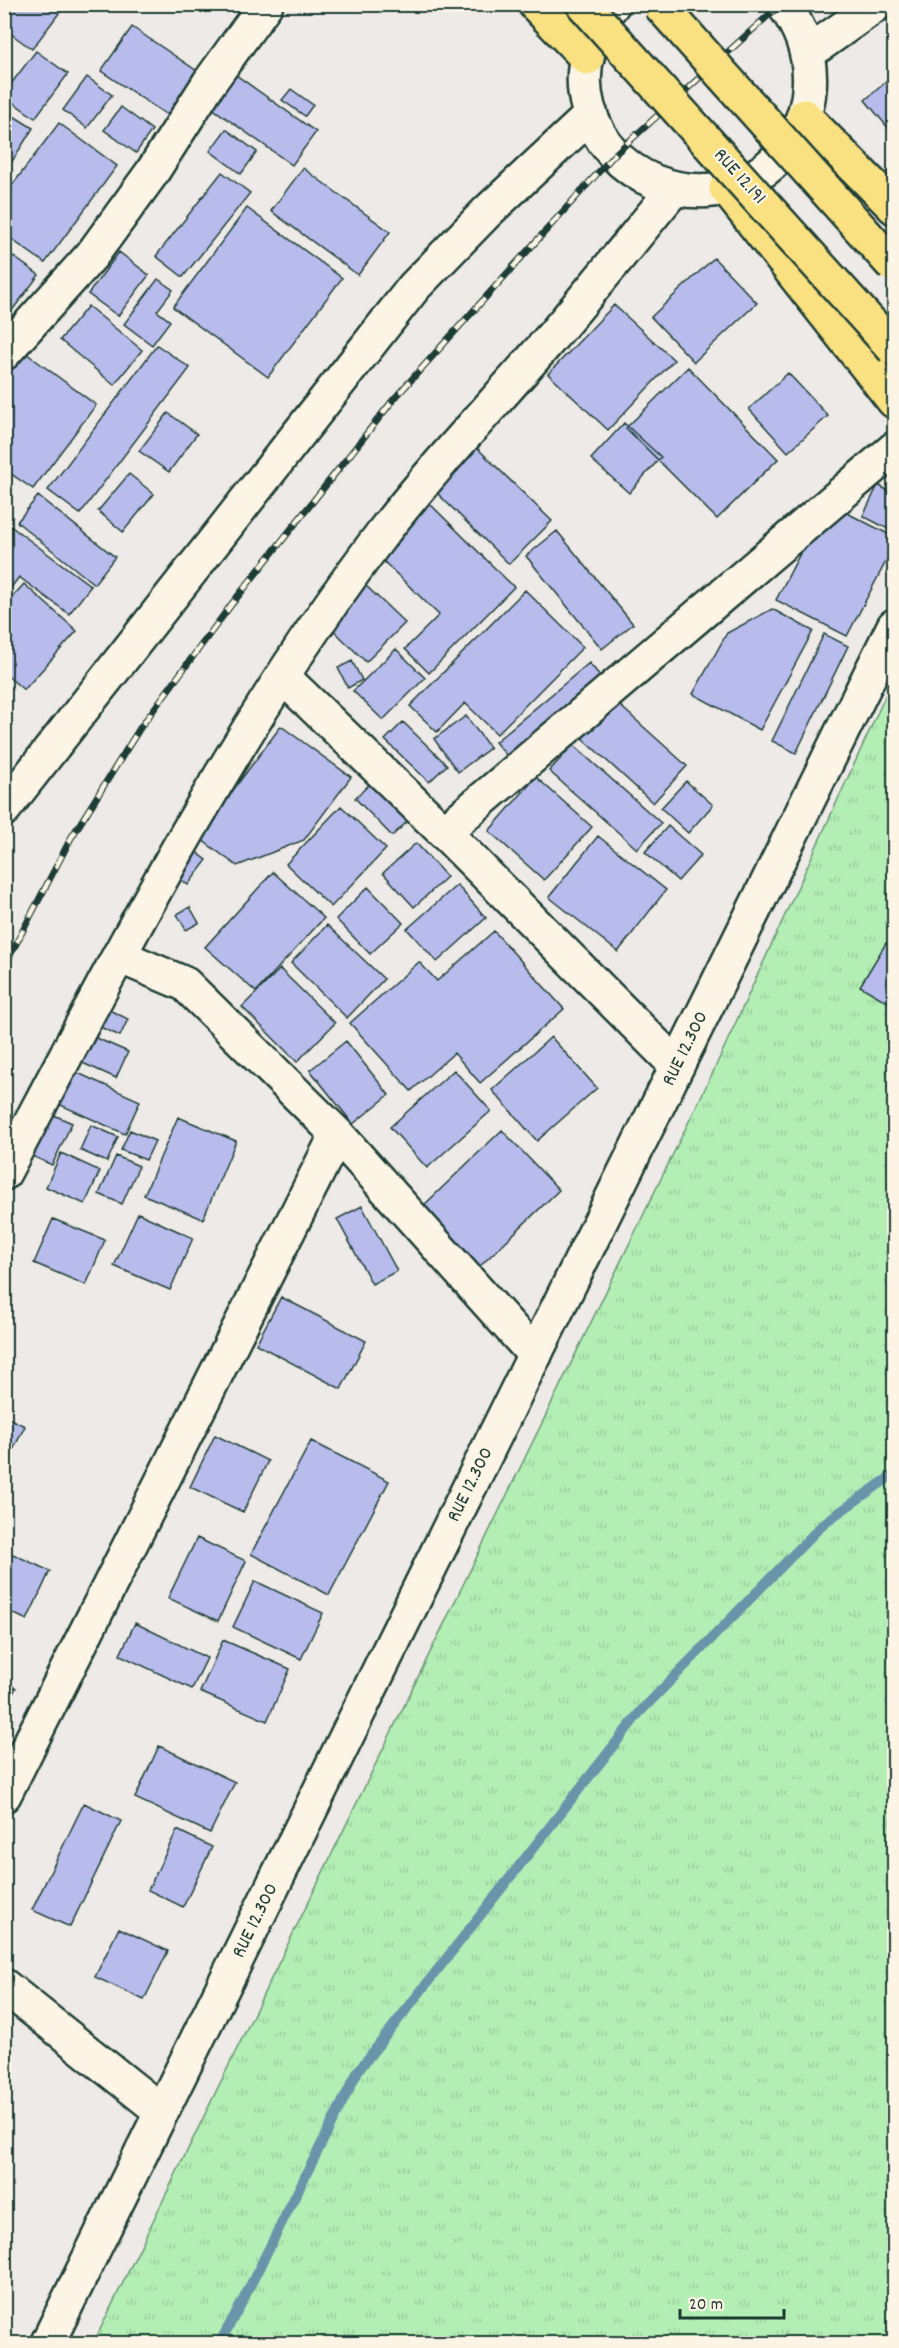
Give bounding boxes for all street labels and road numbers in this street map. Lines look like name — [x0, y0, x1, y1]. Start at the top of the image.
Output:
street label: RUE 12.191 — [706, 143, 772, 211]
street label: RUE 12.300 — [656, 1007, 716, 1091]
street label: RUE 12.300 — [441, 1443, 501, 1527]
street label: RUE 12.300 — [226, 1879, 286, 1963]

